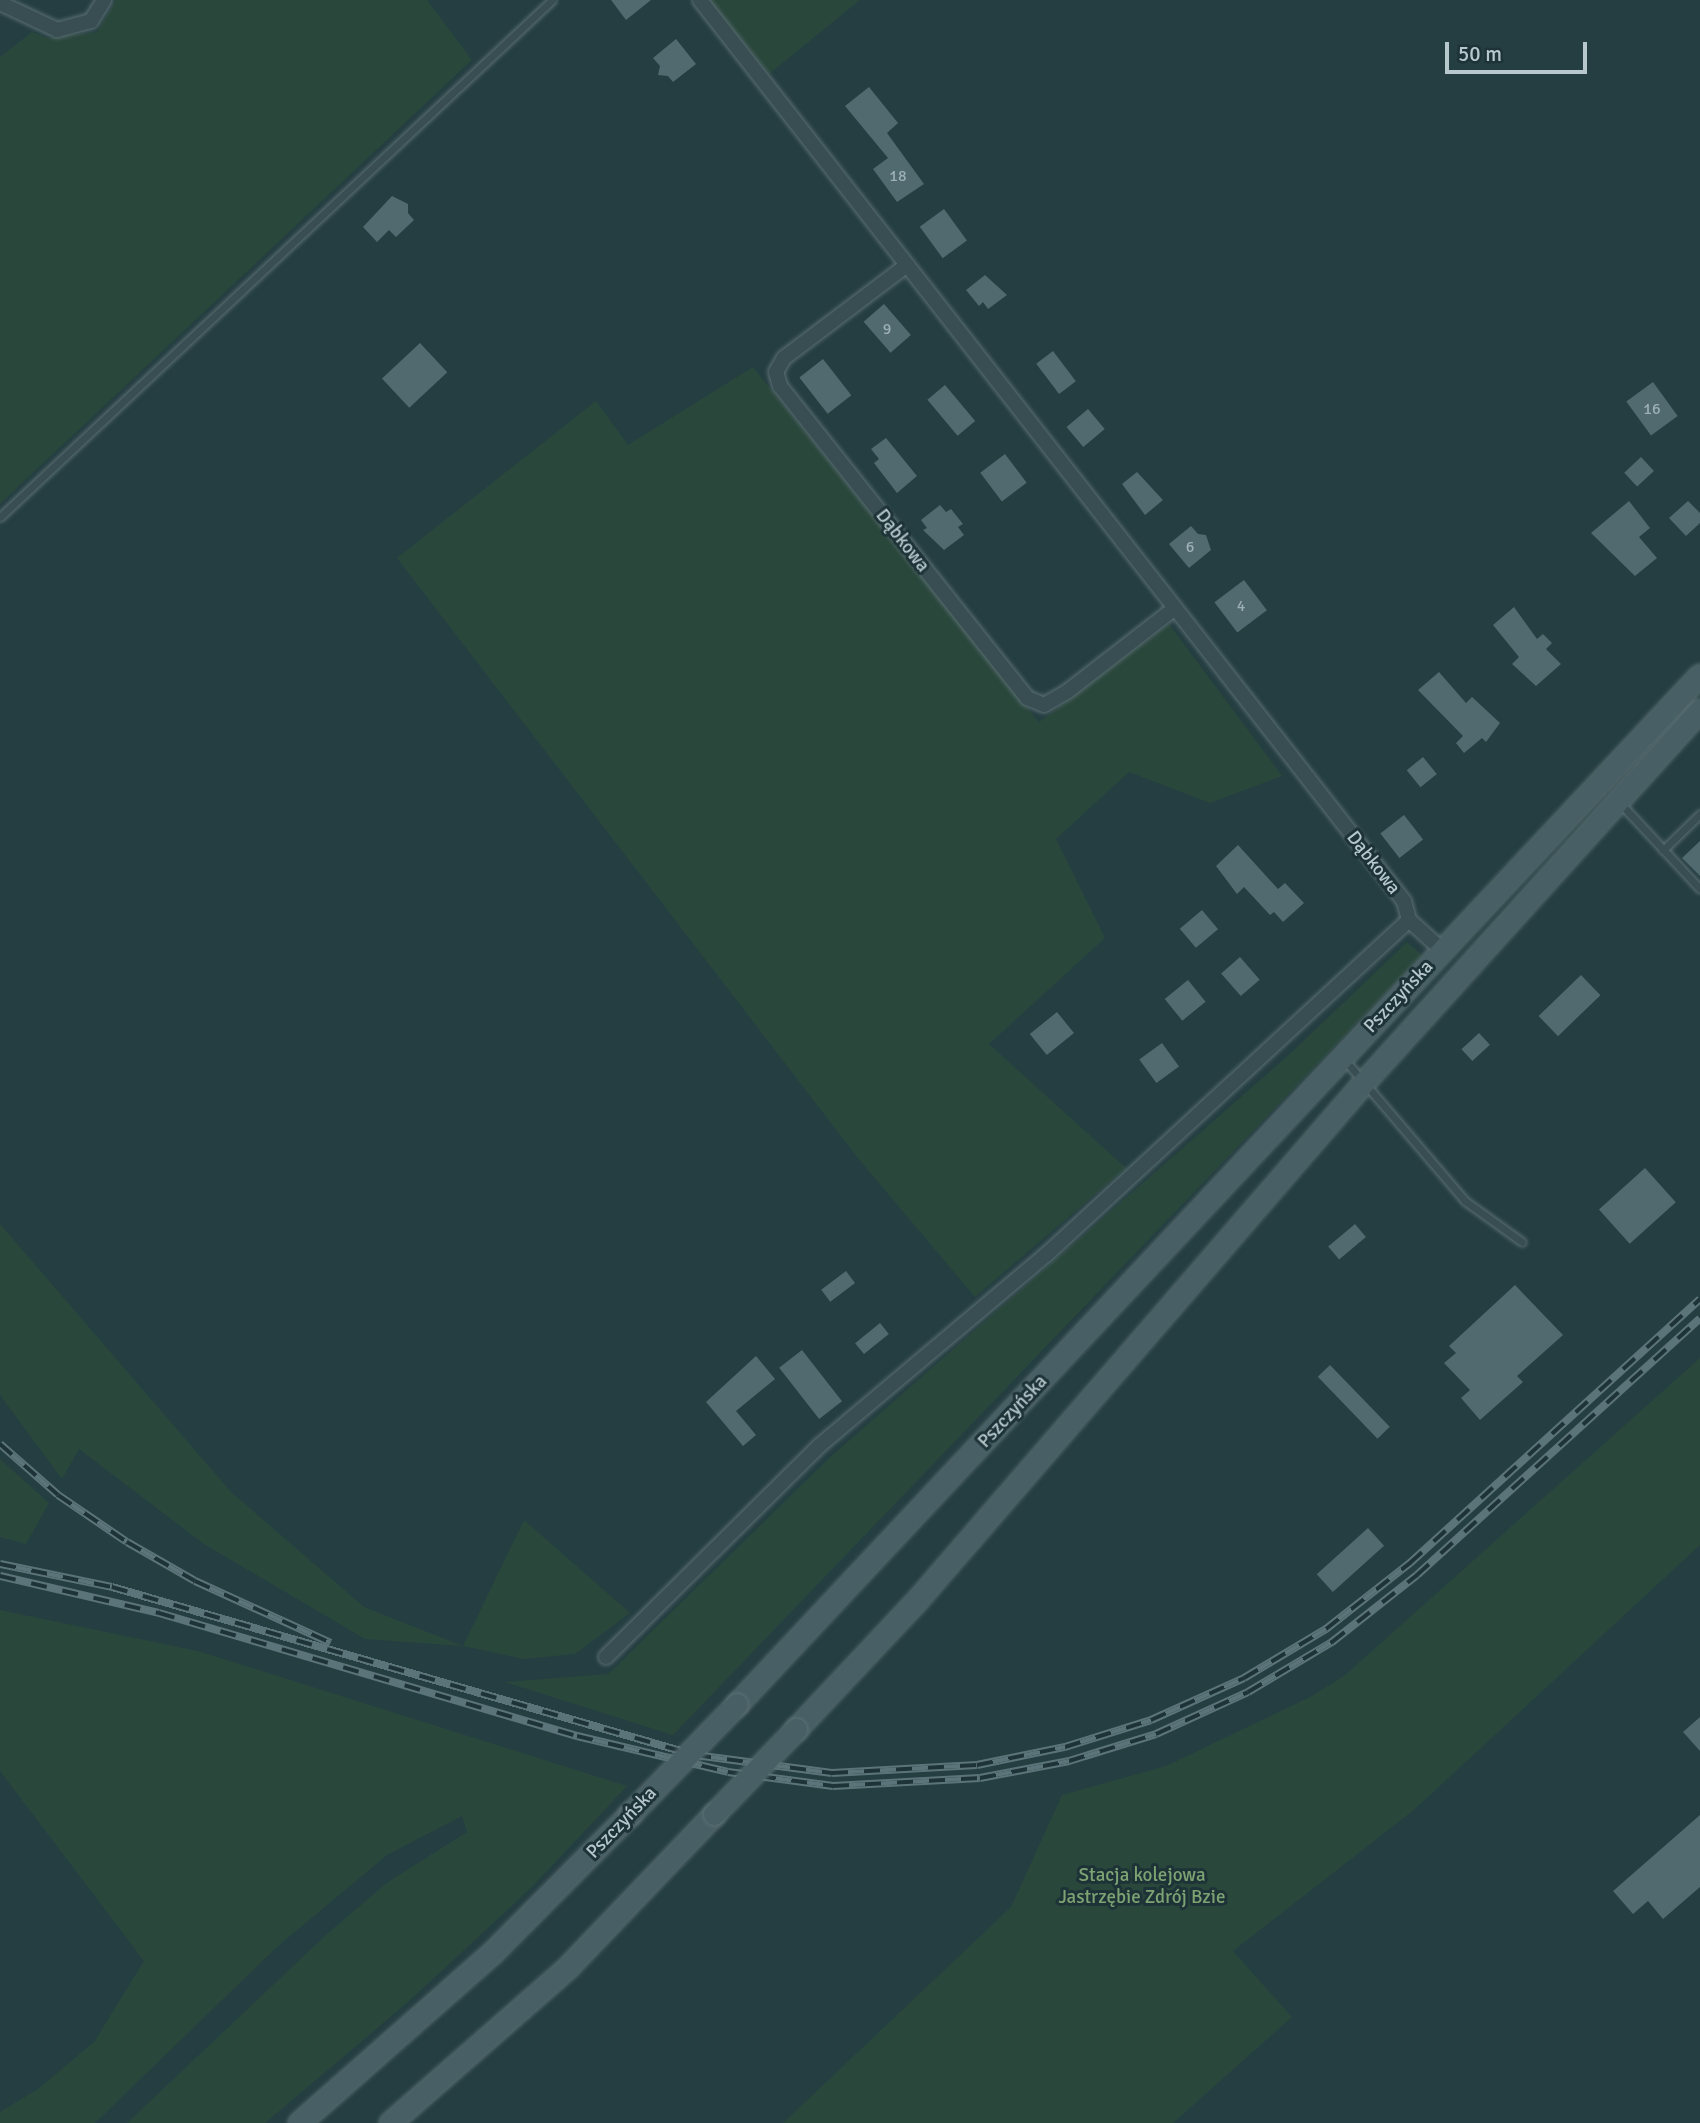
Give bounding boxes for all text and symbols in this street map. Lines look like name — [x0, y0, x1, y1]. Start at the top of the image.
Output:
scale bar — [1448, 28, 1590, 72]
text: 50 m — [1458, 41, 1502, 67]
house number: 18 — [889, 166, 907, 186]
house number: 9 — [883, 319, 891, 339]
house number: 16 — [1643, 399, 1661, 419]
street label: Dąbkowa — [870, 505, 934, 577]
house number: 6 — [1186, 537, 1194, 557]
house number: 4 — [1237, 596, 1245, 616]
street label: Dąbkowa — [1341, 827, 1405, 899]
street label: Pszczyńska — [1360, 956, 1438, 1038]
street label: Pszczyńska — [974, 1371, 1052, 1453]
street label: Pszczyńska — [582, 1782, 662, 1864]
park label: Stacja kolejowa Jastrzębie Zdrój Bzie — [1059, 1865, 1225, 1909]

